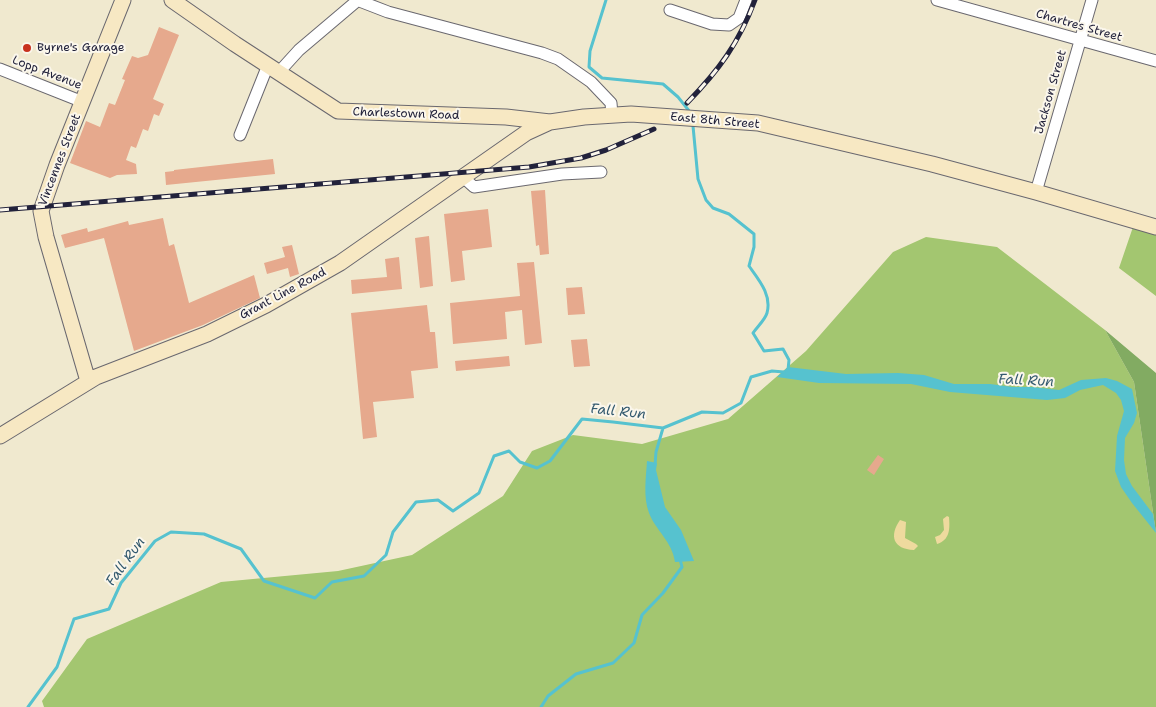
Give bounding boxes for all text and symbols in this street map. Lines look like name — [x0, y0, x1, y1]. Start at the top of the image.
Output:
street label: Chartres Street — [1034, 7, 1124, 45]
place label: Byrne's Garage — [37, 41, 124, 55]
marker: Byrne's Garage — [21, 42, 33, 54]
street label: Jackson Street — [1032, 48, 1070, 136]
street label: Lopp Avenue — [10, 53, 84, 93]
street label: Charlestown Road — [352, 105, 460, 123]
street label: East 8th Street — [670, 110, 760, 132]
street label: Vincennes Street — [36, 112, 84, 208]
street label: Grant Line Road — [237, 265, 329, 323]
water label: Fall Run — [998, 371, 1054, 391]
water label: Fall Run — [589, 401, 647, 423]
water label: Fall Run — [103, 535, 149, 589]

